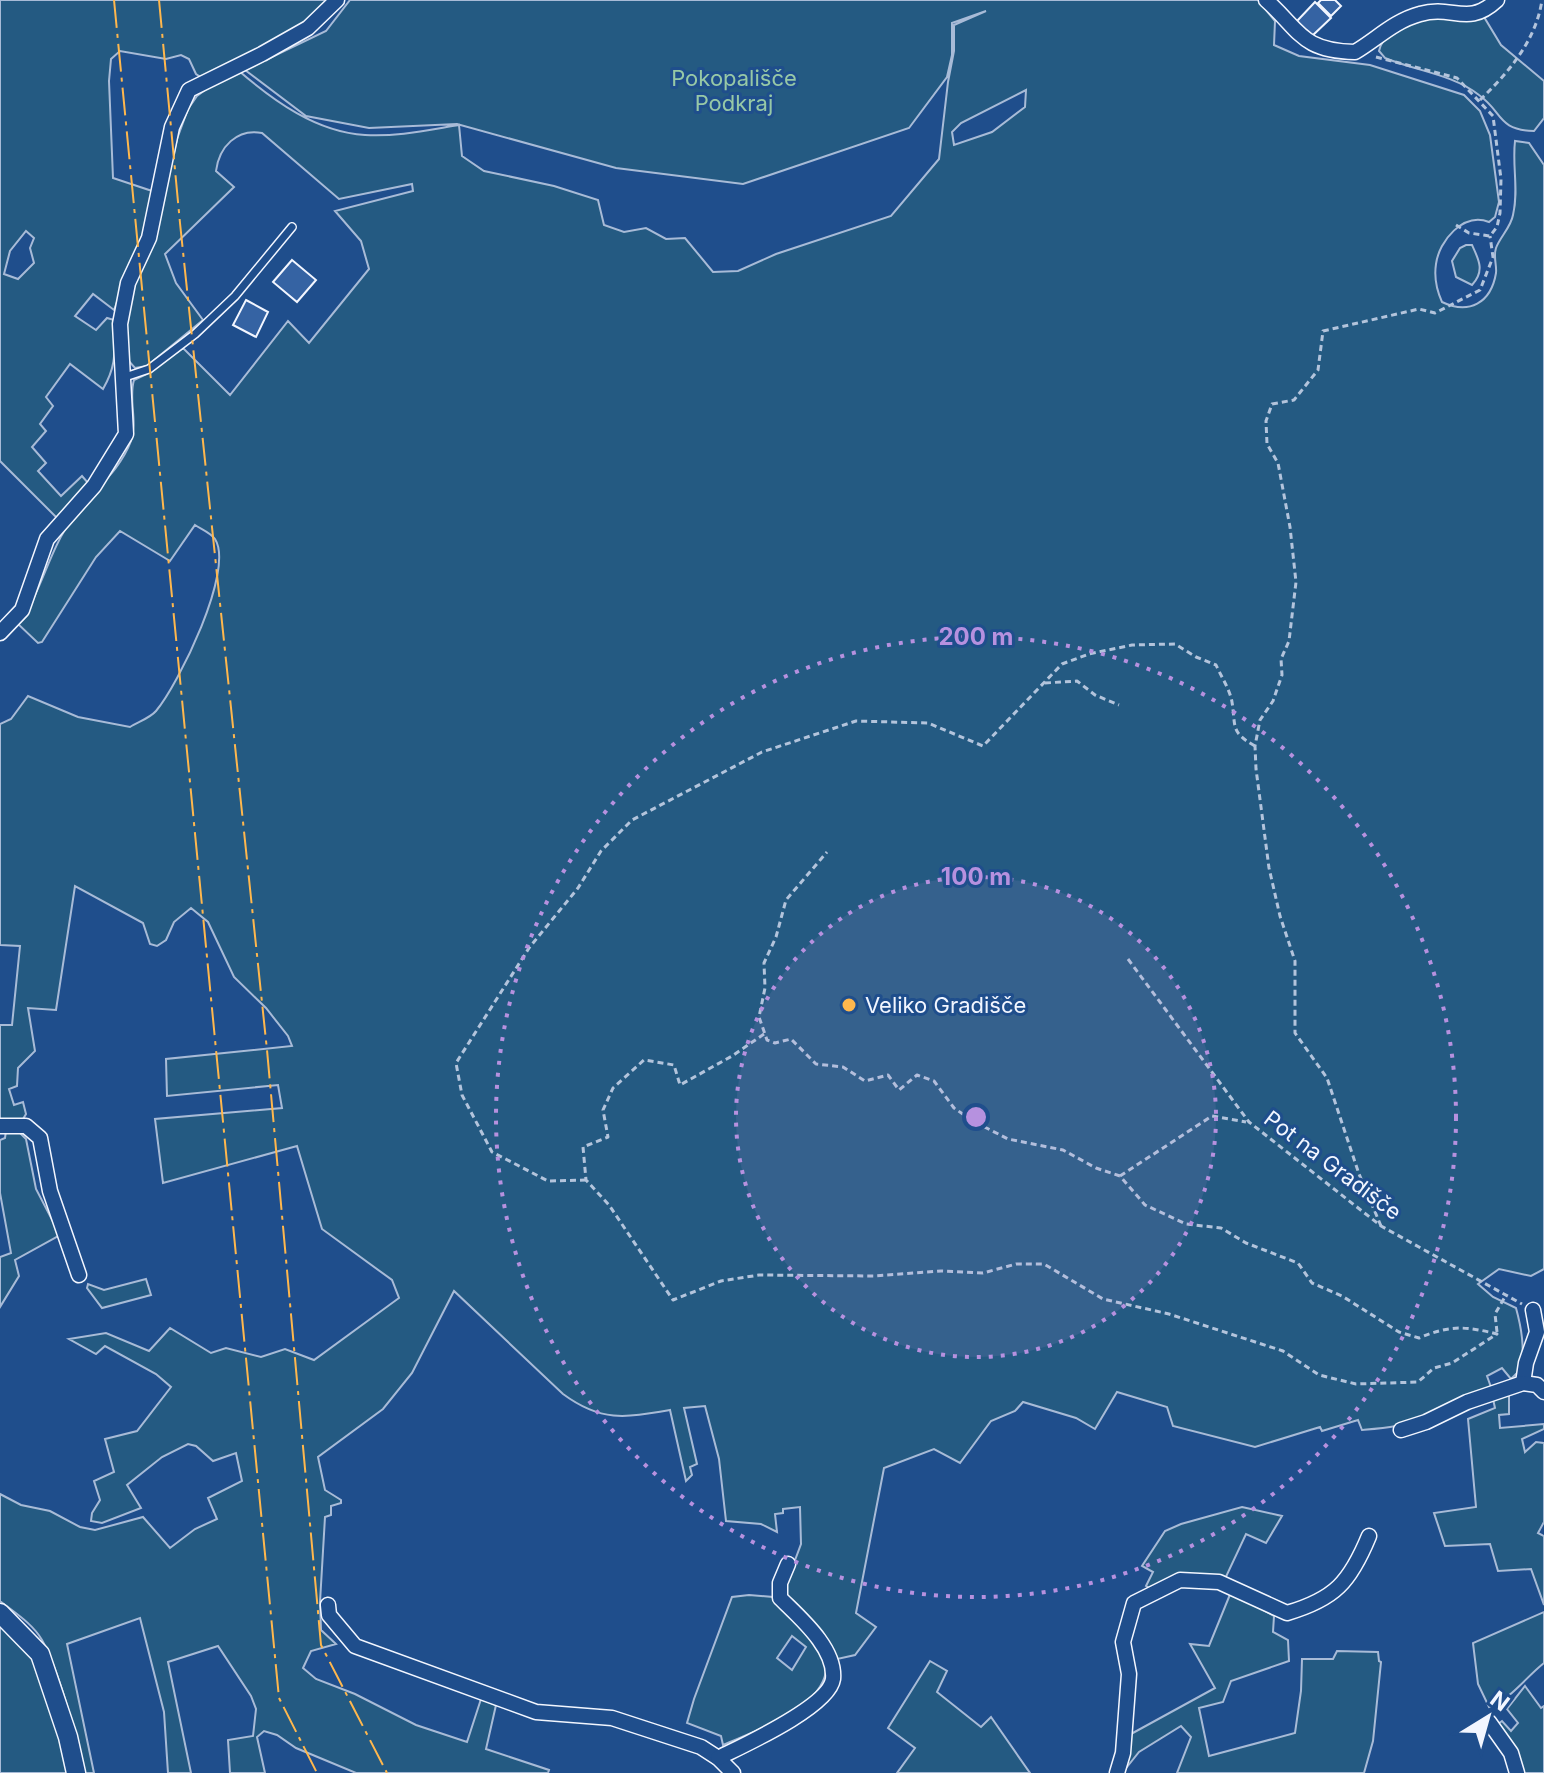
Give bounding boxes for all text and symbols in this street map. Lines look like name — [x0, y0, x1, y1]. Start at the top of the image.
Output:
park label: Pokopališče Podkraj — [671, 65, 797, 116]
text: 200 m — [938, 622, 1014, 651]
text: 100 m — [941, 862, 1011, 891]
place label: Veliko Gradišče — [865, 992, 1026, 1018]
marker: Veliko Gradišče — [840, 996, 858, 1014]
centre of rings — [962, 1103, 990, 1131]
street label: Pot na Gradišče — [1259, 1105, 1407, 1225]
north arrow — [1448, 1677, 1528, 1757]
text: N — [1486, 1686, 1515, 1716]

